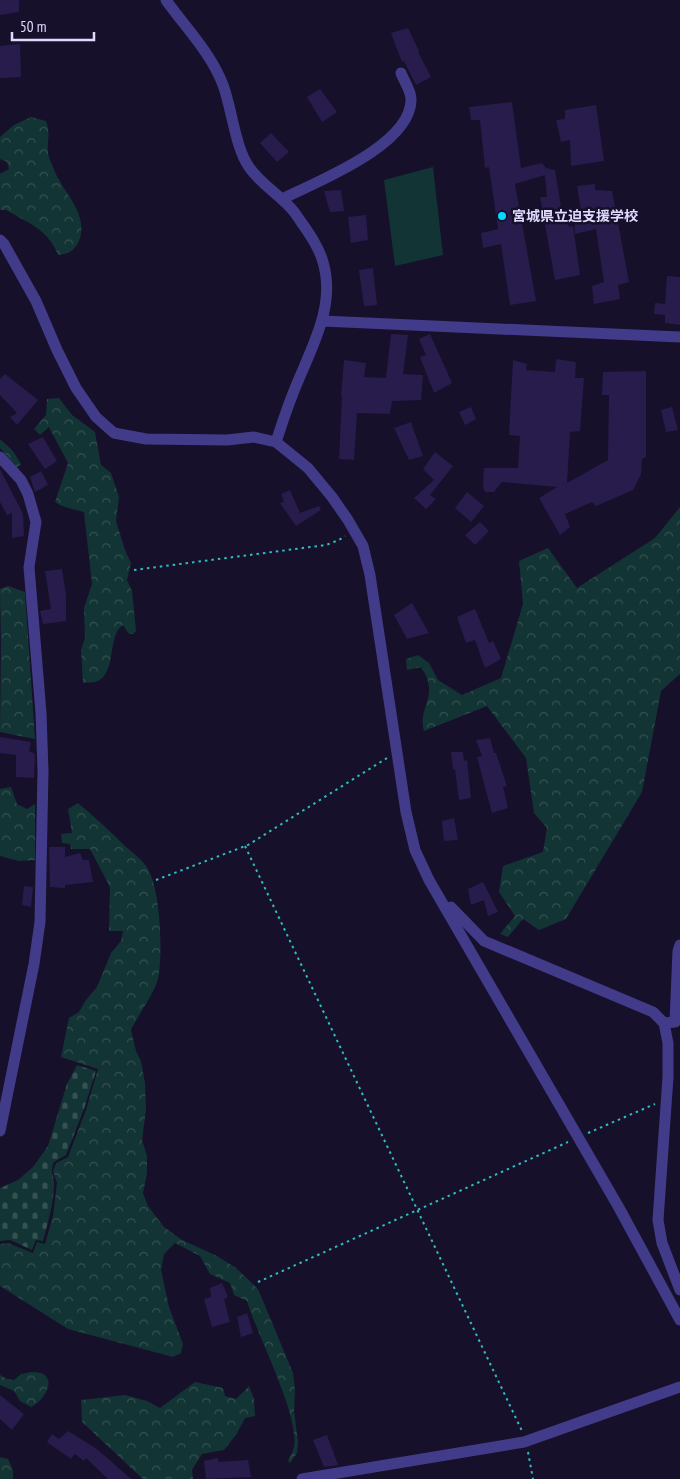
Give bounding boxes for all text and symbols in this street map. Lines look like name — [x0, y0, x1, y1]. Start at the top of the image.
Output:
scale bar — [12, 10, 95, 42]
text: 50 m — [20, 17, 46, 36]
place label: 宮城県立迫支援学校 — [512, 207, 638, 225]
marker: 宮城県立迫支援学校 — [496, 210, 508, 222]

